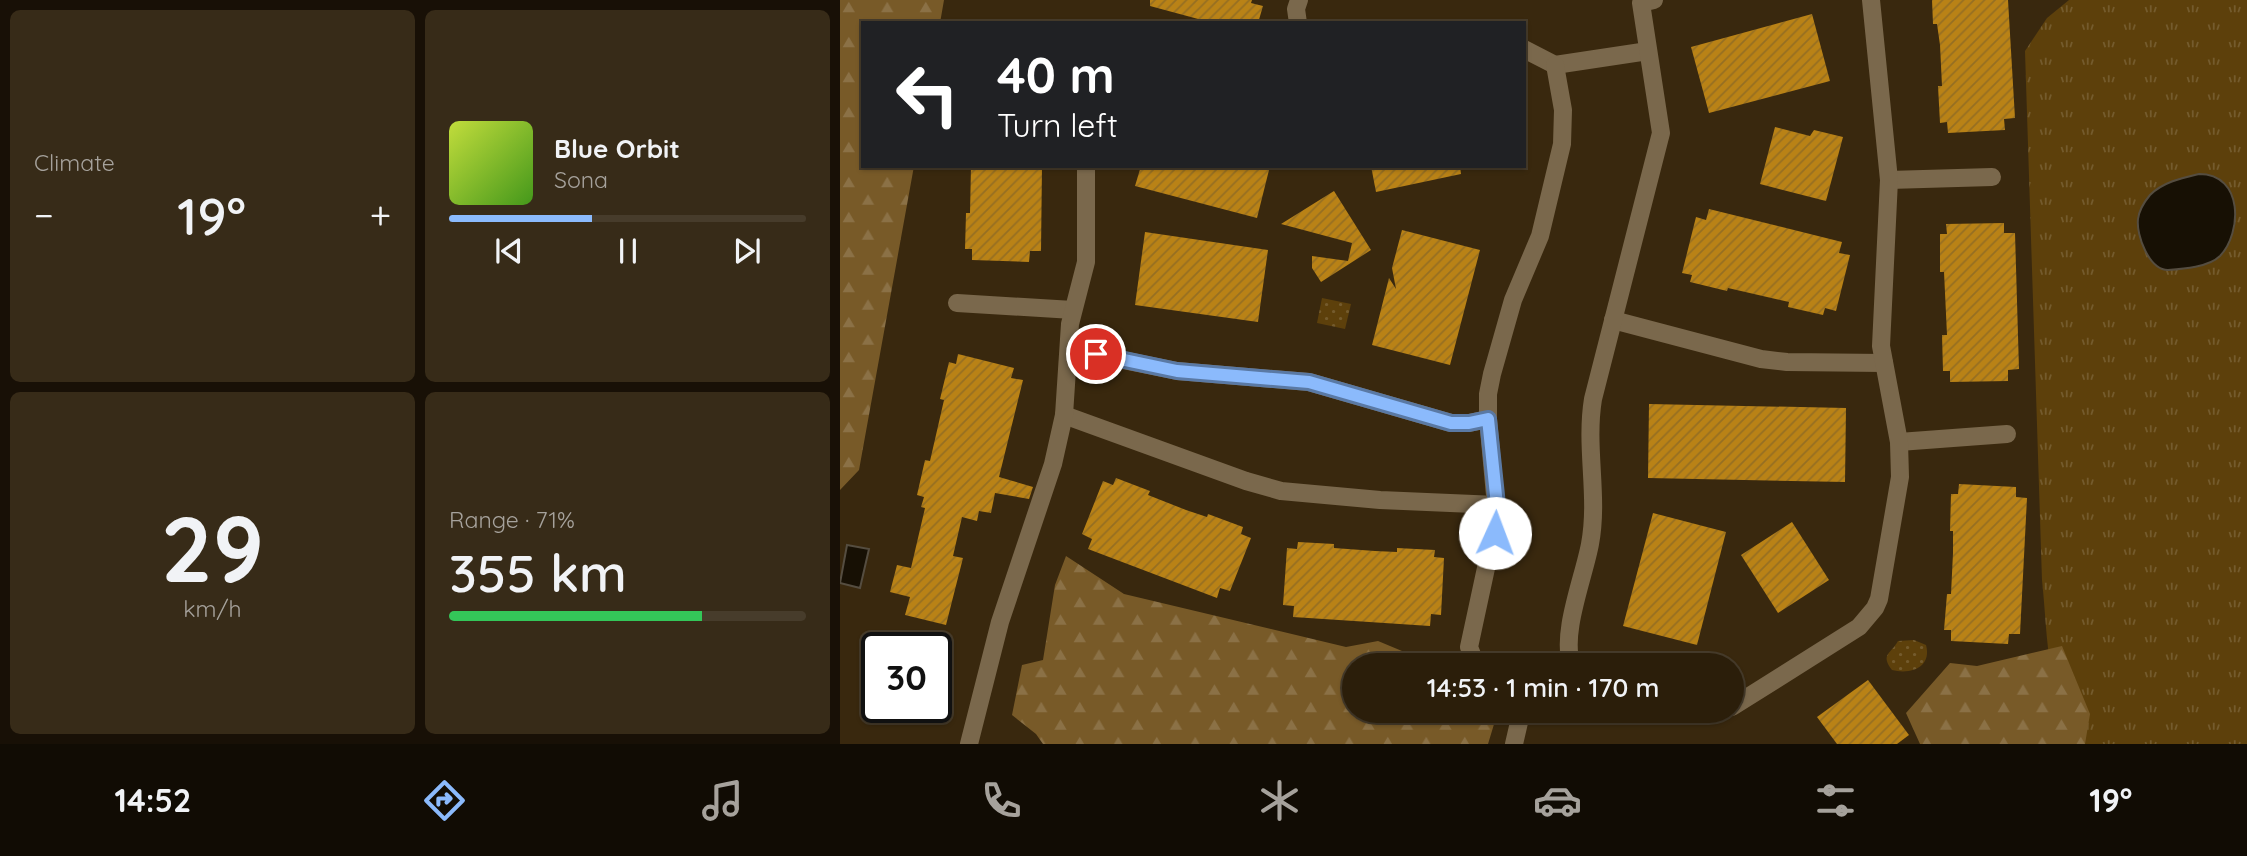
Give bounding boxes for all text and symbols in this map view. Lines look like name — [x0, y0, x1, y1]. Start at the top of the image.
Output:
text: 40 m — [997, 44, 1115, 105]
icon: left — [882, 49, 973, 140]
text: Turn left — [997, 105, 1118, 145]
text: Blue Orbit — [554, 132, 680, 165]
text: Climate — [34, 148, 115, 177]
text: Sona — [554, 165, 608, 194]
text: 19° — [177, 183, 246, 248]
text: − — [34, 191, 54, 239]
text: + — [370, 191, 391, 239]
icon: previous — [490, 232, 528, 270]
icon: pause — [609, 232, 647, 270]
icon: next — [728, 232, 766, 270]
pin — [1066, 324, 1126, 384]
icon: arrive — [1077, 335, 1115, 373]
text: 29 — [161, 491, 264, 605]
position arrow — [1458, 496, 1532, 570]
text: Range · 71% — [449, 505, 575, 534]
text: 355 km — [449, 540, 627, 605]
text: km/h — [183, 594, 242, 623]
speed limit sign: 30 — [861, 632, 952, 723]
text: 14:53 · 1 min · 170 m — [1427, 671, 1659, 704]
icon: directions — [420, 776, 469, 825]
icon: music — [698, 776, 747, 825]
icon: phone — [977, 776, 1026, 825]
icon: climate — [1255, 776, 1304, 825]
icon: car — [1533, 776, 1582, 825]
icon: filters — [1811, 776, 1860, 825]
text: 14:52 — [115, 780, 191, 820]
text: 19° — [2089, 780, 2132, 820]

